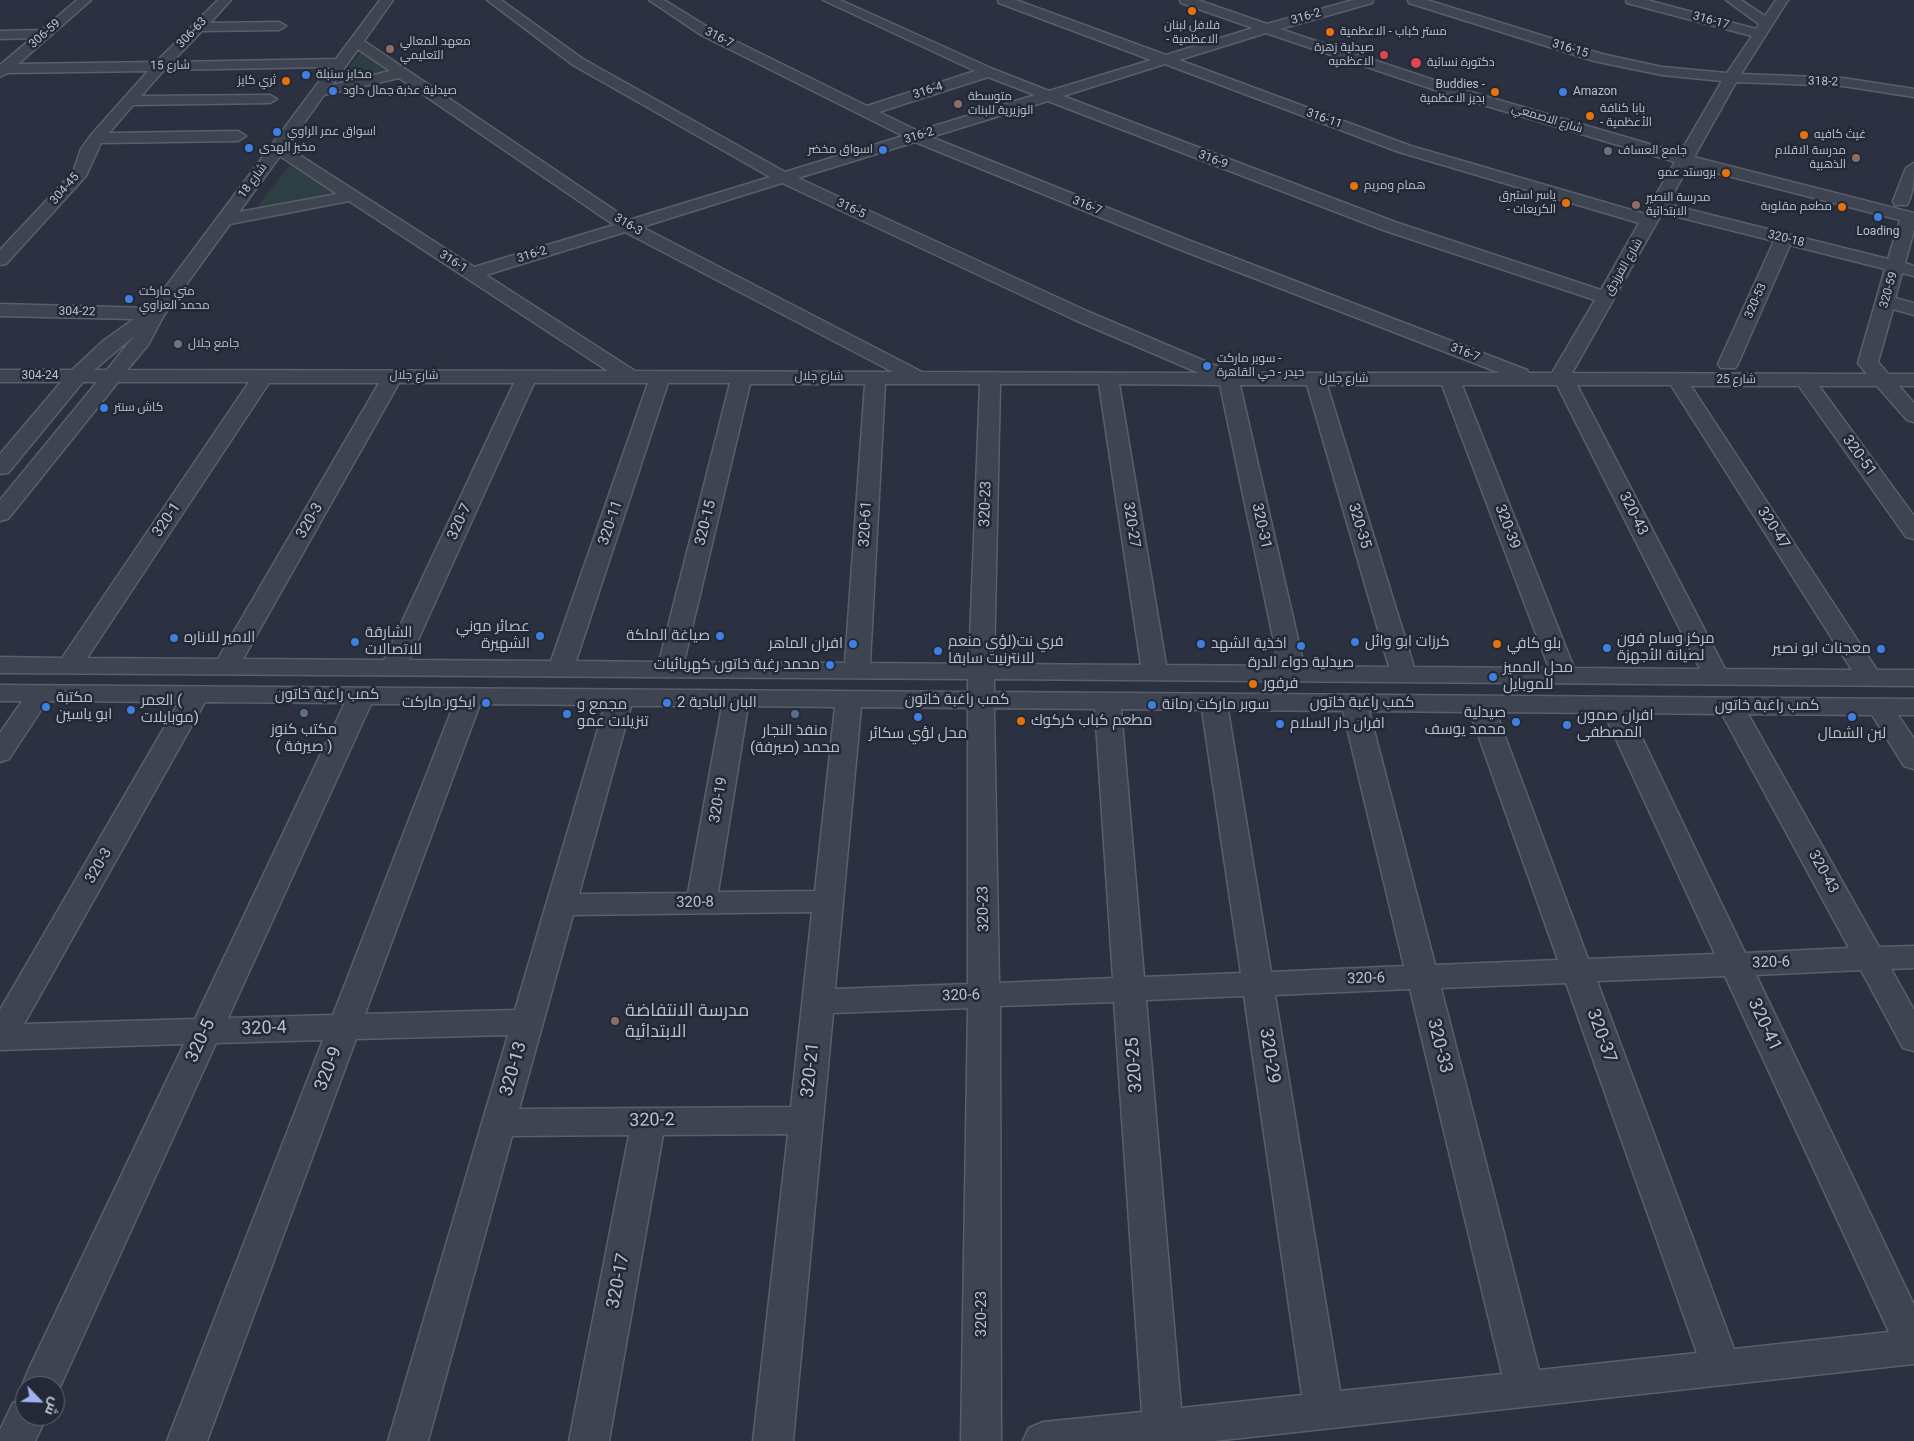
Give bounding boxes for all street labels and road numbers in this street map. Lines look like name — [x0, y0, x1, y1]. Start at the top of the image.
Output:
street label: 316-2 — [1289, 6, 1323, 28]
street label: 316-17 — [1691, 9, 1731, 33]
street label: 306-63 — [174, 15, 210, 51]
street label: 306-59 — [26, 16, 64, 52]
street label: 316-7 — [702, 25, 736, 51]
street label: 316-15 — [1550, 37, 1590, 61]
street label: شارع 15 — [150, 58, 190, 74]
street label: 318-2 — [1808, 74, 1838, 90]
street label: 316-4 — [911, 79, 945, 103]
street label: شارع الاصمعي — [1510, 101, 1584, 137]
street label: 316-11 — [1304, 106, 1344, 132]
street label: 316-2 — [902, 125, 936, 147]
street label: 316-9 — [1196, 148, 1230, 172]
street label: شارع 18 — [236, 161, 270, 201]
street label: 304-45 — [47, 170, 83, 208]
street label: 316-7 — [1070, 194, 1104, 218]
street label: 316-5 — [834, 196, 868, 222]
street label: 316-3 — [611, 211, 645, 239]
street label: 320-18 — [1766, 228, 1806, 250]
street label: شارع الفرزدق — [1602, 236, 1646, 298]
street label: 316-2 — [515, 244, 549, 266]
street label: 316-1 — [436, 248, 470, 276]
street label: 320-59 — [1877, 270, 1901, 310]
street label: 320-53 — [1742, 281, 1770, 321]
street label: 304-22 — [58, 304, 96, 320]
street label: 316-7 — [1448, 341, 1482, 365]
street label: 304-24 — [21, 369, 59, 383]
street label: شارع جلال — [390, 369, 438, 383]
street label: شارع جلال — [795, 370, 843, 384]
street label: شارع جلال — [1320, 372, 1368, 386]
street label: شارع 25 — [1716, 373, 1756, 387]
street label: 320-51 — [1838, 432, 1880, 480]
street label: 320-23 — [976, 481, 996, 527]
street label: 320-43 — [1614, 489, 1652, 539]
street label: 320-11 — [595, 498, 627, 548]
street label: 320-15 — [692, 498, 720, 548]
street label: 320-1 — [149, 499, 185, 541]
street label: 320-3 — [293, 500, 327, 542]
street label: 320-61 — [856, 500, 876, 548]
street label: 320-7 — [444, 501, 476, 543]
street label: 320-27 — [1118, 501, 1144, 549]
street label: 320-31 — [1247, 501, 1275, 551]
street label: 320-35 — [1344, 501, 1374, 551]
street label: 320-39 — [1490, 502, 1524, 552]
street label: 320-47 — [1753, 504, 1793, 552]
street label: كمب راغبة خاتون — [275, 686, 379, 704]
street label: كمب راغبة خاتون — [905, 691, 1009, 709]
street label: كمب راغبة خاتون — [1310, 694, 1414, 712]
street label: كمب راغبة خاتون — [1715, 697, 1819, 715]
street label: 320-19 — [706, 776, 732, 824]
street label: 320-3 — [82, 845, 116, 887]
street label: 320-43 — [1804, 847, 1842, 897]
street label: 320-23 — [975, 886, 993, 932]
street label: 320-8 — [676, 894, 714, 912]
street label: 320-6 — [1752, 953, 1790, 973]
street label: 320-6 — [1347, 969, 1385, 989]
street label: 320-6 — [942, 986, 980, 1006]
street label: 320-41 — [1742, 995, 1786, 1055]
street label: 320-37 — [1581, 1006, 1621, 1066]
street label: 320-5 — [182, 1016, 220, 1066]
street label: 320-33 — [1422, 1016, 1456, 1076]
street label: 320-4 — [241, 1017, 287, 1041]
street label: 320-29 — [1254, 1027, 1284, 1085]
street label: 320-25 — [1122, 1037, 1148, 1093]
street label: 320-13 — [496, 1039, 532, 1099]
street label: 320-21 — [797, 1041, 825, 1099]
street label: 320-9 — [311, 1044, 347, 1094]
street label: 320-2 — [629, 1110, 675, 1132]
street label: 320-17 — [603, 1252, 635, 1310]
street label: 320-23 — [973, 1291, 991, 1337]

